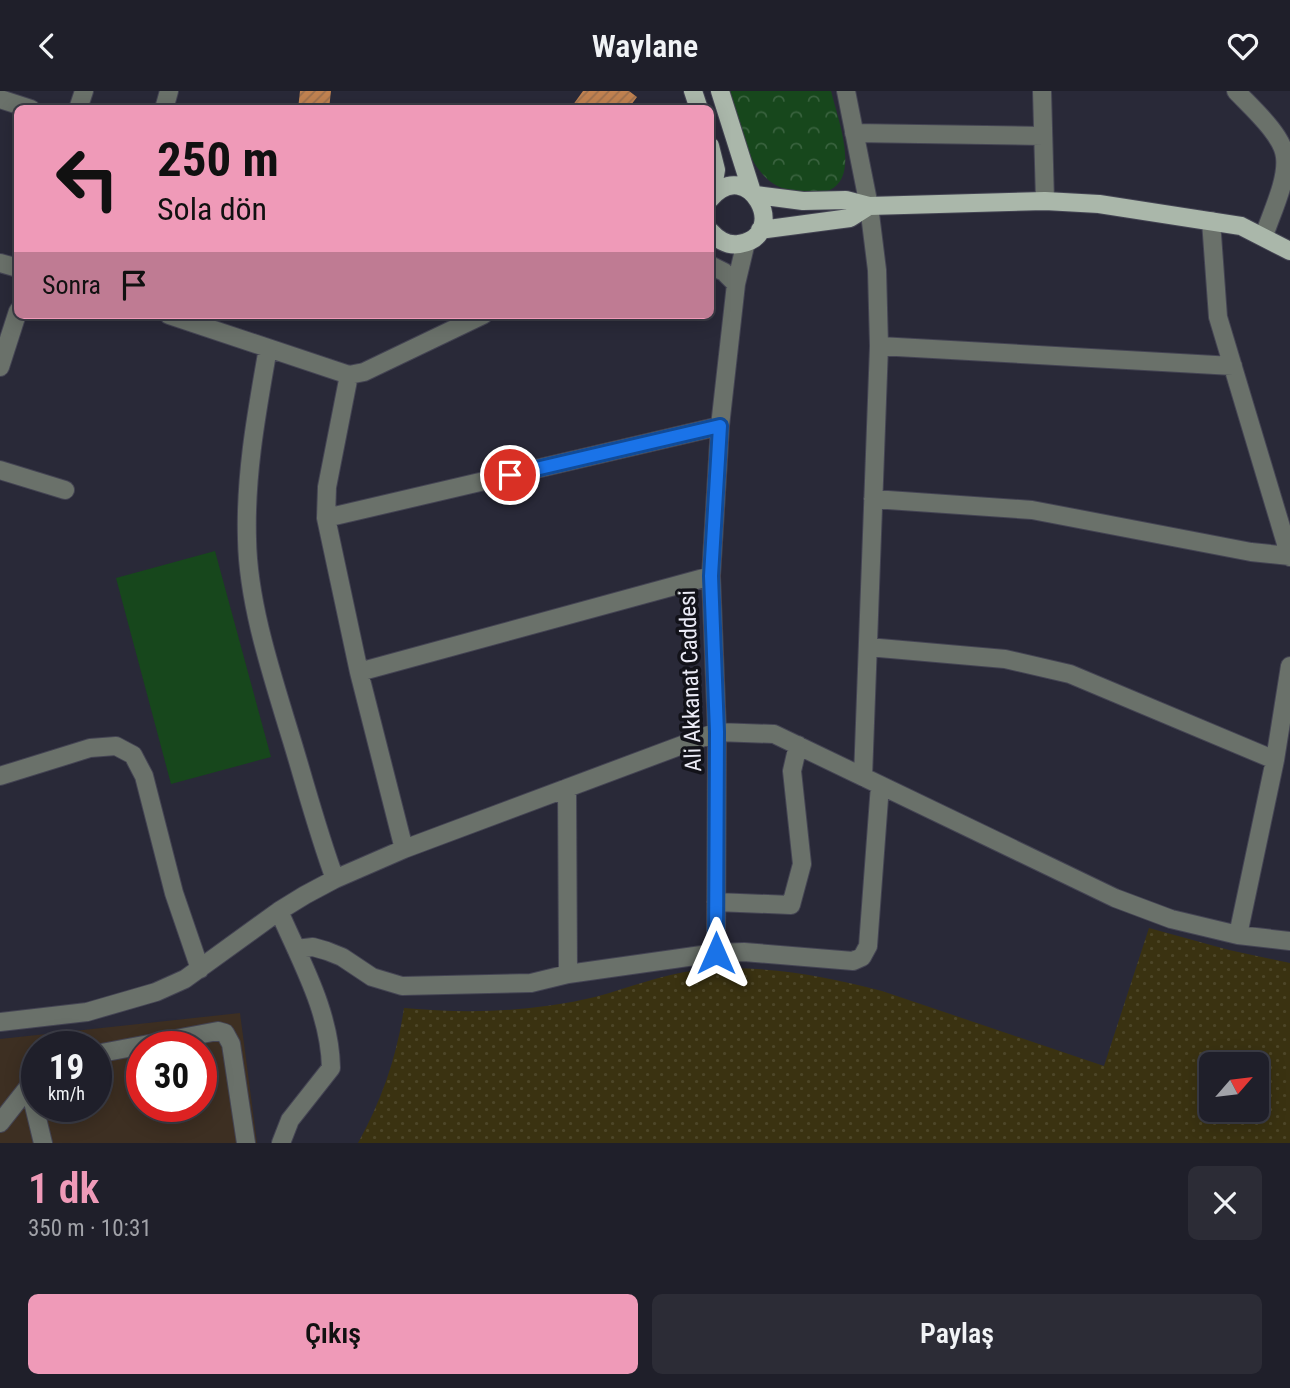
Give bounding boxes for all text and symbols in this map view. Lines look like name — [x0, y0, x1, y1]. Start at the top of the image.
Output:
icon: back — [28, 27, 66, 65]
text: Waylane — [592, 27, 698, 65]
icon: heart — [1224, 27, 1262, 65]
text: 250 m — [157, 131, 279, 188]
icon: left — [42, 133, 133, 224]
text: Sola dön — [157, 190, 267, 228]
icon: arrive — [115, 266, 153, 304]
text: Sonra — [42, 270, 101, 300]
pin — [480, 445, 540, 505]
icon: arrive — [491, 456, 529, 494]
street label: Ali Akkanat Caddesi — [674, 590, 707, 772]
position arrow — [679, 916, 753, 990]
speed limit sign: 30 — [126, 1031, 217, 1122]
text: 19 — [49, 1047, 84, 1088]
north arrow — [1199, 1052, 1269, 1122]
map controls — [1199, 1052, 1269, 1122]
text: km/h — [48, 1083, 85, 1104]
text: 1 dk — [28, 1164, 99, 1213]
button: close — [1188, 1166, 1262, 1240]
text: 350 m · 10:31 — [28, 1215, 152, 1242]
button: Çıkış — [28, 1294, 638, 1374]
button: Paylaş — [652, 1294, 1262, 1374]

